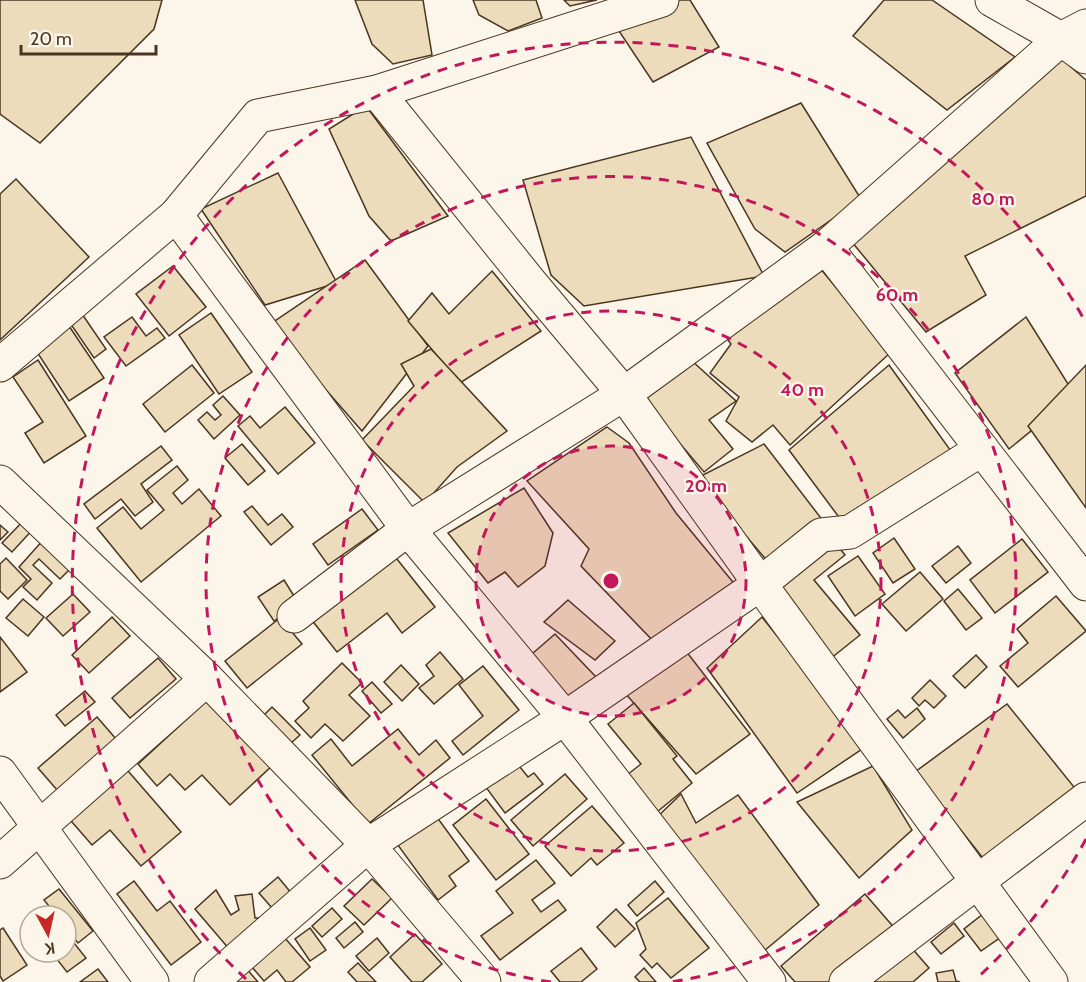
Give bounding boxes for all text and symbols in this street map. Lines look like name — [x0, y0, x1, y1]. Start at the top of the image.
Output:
scale bar — [21, 18, 156, 56]
text: 20 m — [30, 28, 72, 50]
text: 80 m — [971, 188, 1015, 210]
text: 60 m — [876, 284, 918, 306]
text: 40 m — [780, 379, 824, 401]
text: 20 m — [685, 475, 727, 497]
centre of rings — [601, 571, 621, 591]
north arrow — [18, 904, 78, 964]
text: K — [44, 938, 56, 958]

